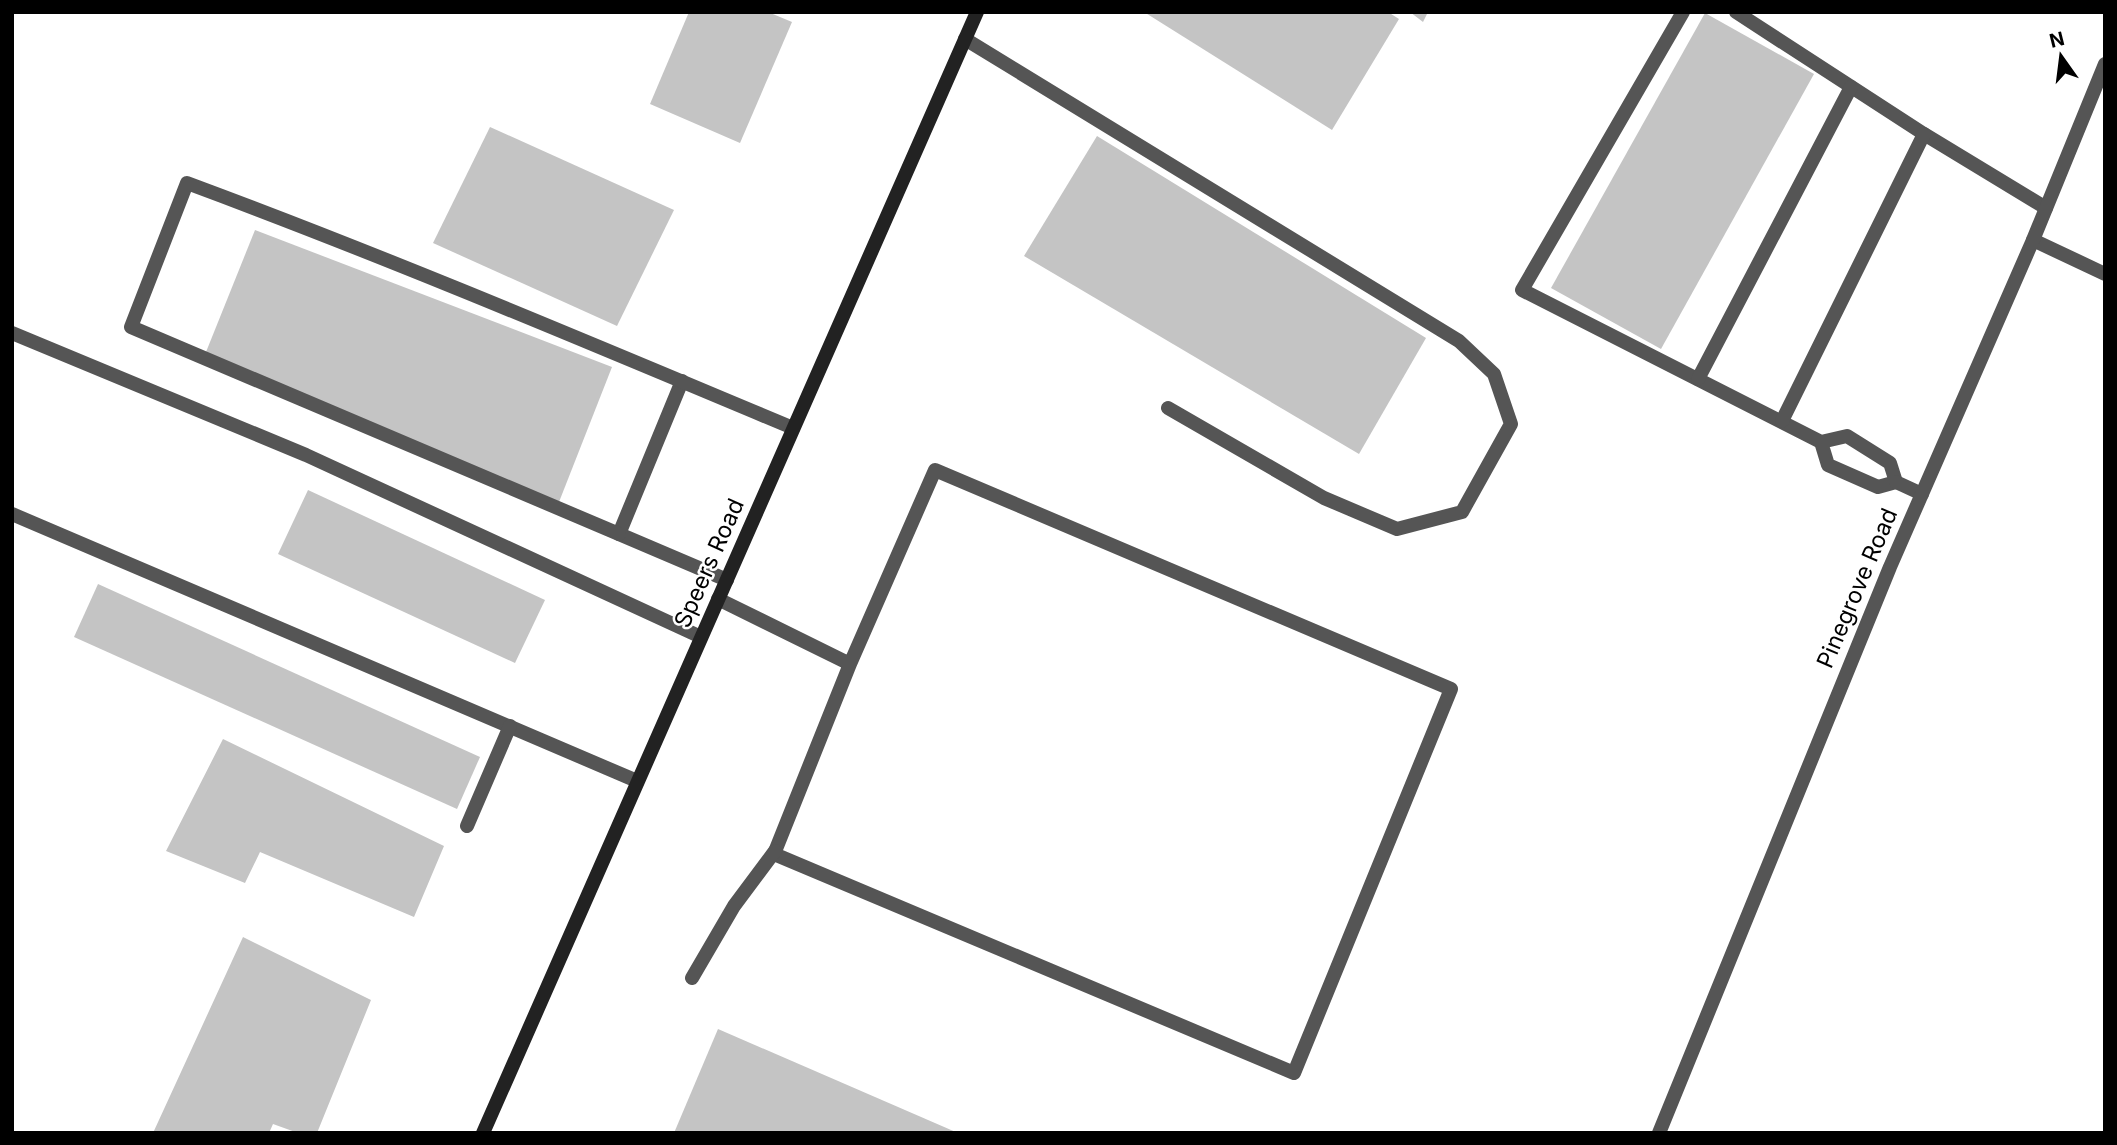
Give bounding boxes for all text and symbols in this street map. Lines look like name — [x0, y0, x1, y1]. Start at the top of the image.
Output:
north arrow — [2026, 21, 2096, 91]
text: N — [2047, 27, 2067, 53]
street label: Speers Road — [668, 494, 750, 632]
street label: Pinegrove Road — [1811, 504, 1903, 672]

